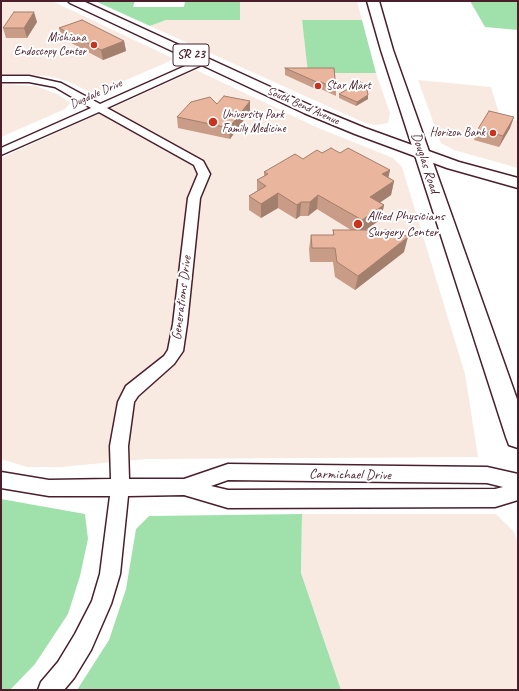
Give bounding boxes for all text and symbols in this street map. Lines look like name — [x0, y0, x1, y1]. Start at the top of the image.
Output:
place label: Michiana Endoscopy Center — [14, 31, 86, 59]
marker: Michiana Endoscopy Center — [89, 40, 99, 50]
road number: SR 23 — [173, 44, 209, 66]
street label: Dugdale Drive — [68, 76, 124, 112]
place label: Star Mart — [326, 79, 371, 93]
marker: Star Mart — [313, 81, 323, 91]
street label: South Bend Avenue — [265, 84, 341, 128]
place label: University Park Family Medicine — [222, 108, 286, 136]
marker: University Park Family Medicine — [207, 116, 219, 128]
place label: Horizon Bank — [430, 126, 485, 140]
marker: Horizon Bank — [488, 128, 498, 138]
street label: Douglas Road — [407, 130, 443, 196]
place label: Allied Physicians Surgery Center — [367, 208, 445, 240]
marker: Allied Physicians Surgery Center — [352, 218, 364, 230]
street label: Generations Drive — [168, 255, 196, 341]
street label: Carmichael Drive — [309, 466, 391, 484]

